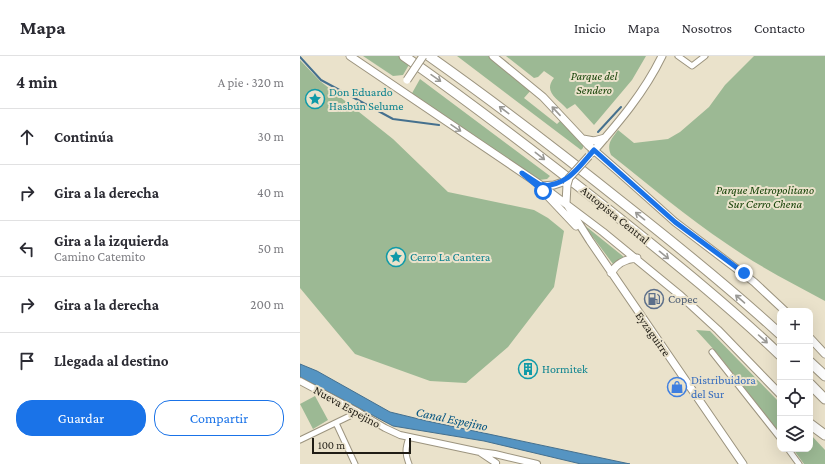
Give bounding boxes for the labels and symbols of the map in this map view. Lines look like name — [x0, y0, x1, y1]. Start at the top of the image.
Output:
park label: Parque del Sendero — [571, 69, 618, 97]
one-way arrow — [431, 74, 442, 82]
place label: Don Eduardo Hasbún Selume — [329, 85, 404, 113]
place icon: Don Eduardo Hasbún Selume — [304, 88, 326, 110]
one-way arrow — [552, 105, 561, 116]
one-way arrow — [499, 106, 510, 114]
one-way arrow — [450, 124, 461, 132]
one-way arrow — [535, 152, 546, 160]
route start — [534, 182, 552, 200]
street label: Autopista Central — [578, 183, 652, 247]
park label: Parque Metropolitano Sur Cerro Chena — [716, 183, 814, 211]
one-way arrow — [634, 212, 645, 221]
place icon: Cerro La Cantera — [385, 246, 407, 268]
place label: Cerro La Cantera — [410, 250, 491, 264]
one-way arrow — [659, 250, 669, 259]
route end — [735, 264, 753, 282]
fuel station icon: Copec — [643, 288, 665, 310]
place label: Copec — [668, 292, 698, 306]
one-way arrow — [735, 294, 746, 303]
street label: Eyzaguirre — [633, 309, 673, 359]
one-way arrow — [758, 334, 768, 344]
building icon: Hormitek — [517, 358, 539, 380]
place label: Hormitek — [542, 362, 588, 376]
place label: Distribuidora del Sur — [691, 373, 756, 401]
shop icon: Distribuidora del Sur — [666, 376, 688, 398]
street label: Nueva Espejino — [311, 383, 383, 431]
water label: Canal Espejino — [415, 404, 490, 435]
scale bar — [312, 436, 411, 455]

